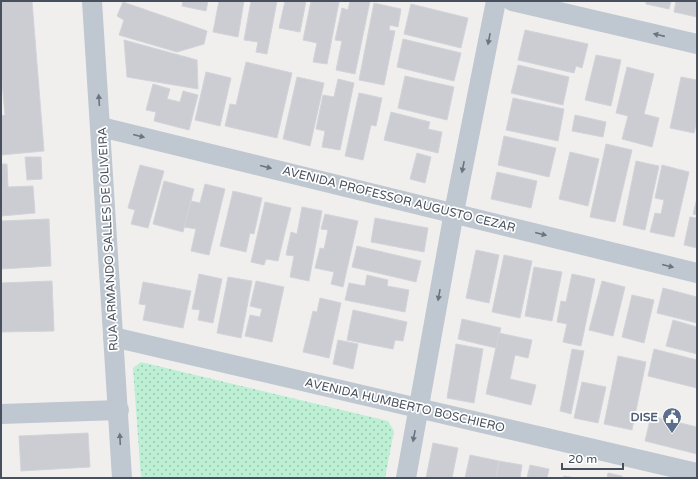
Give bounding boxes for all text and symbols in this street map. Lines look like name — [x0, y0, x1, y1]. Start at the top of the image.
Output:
one-way arrow — [653, 32, 665, 38]
one-way arrow — [485, 33, 491, 45]
one-way arrow — [96, 94, 103, 106]
street label: RUA ARMANDO SALLES DE OLIVEIRA — [95, 127, 121, 351]
one-way arrow — [133, 133, 145, 139]
one-way arrow — [460, 161, 466, 173]
street label: AVENIDA PROFESSOR AUGUSTO CEZAR — [281, 163, 517, 235]
one-way arrow — [259, 164, 272, 170]
one-way arrow — [536, 231, 548, 237]
one-way arrow — [661, 263, 674, 269]
one-way arrow — [436, 288, 442, 301]
street label: AVENIDA HUMBERTO BOSCHIERO — [304, 375, 507, 435]
public building icon: DISE — [661, 406, 683, 434]
place label: DISE — [631, 410, 658, 424]
one-way arrow — [410, 430, 416, 442]
one-way arrow — [117, 433, 124, 445]
scale bar — [562, 445, 623, 471]
text: 20 m — [568, 452, 597, 466]

